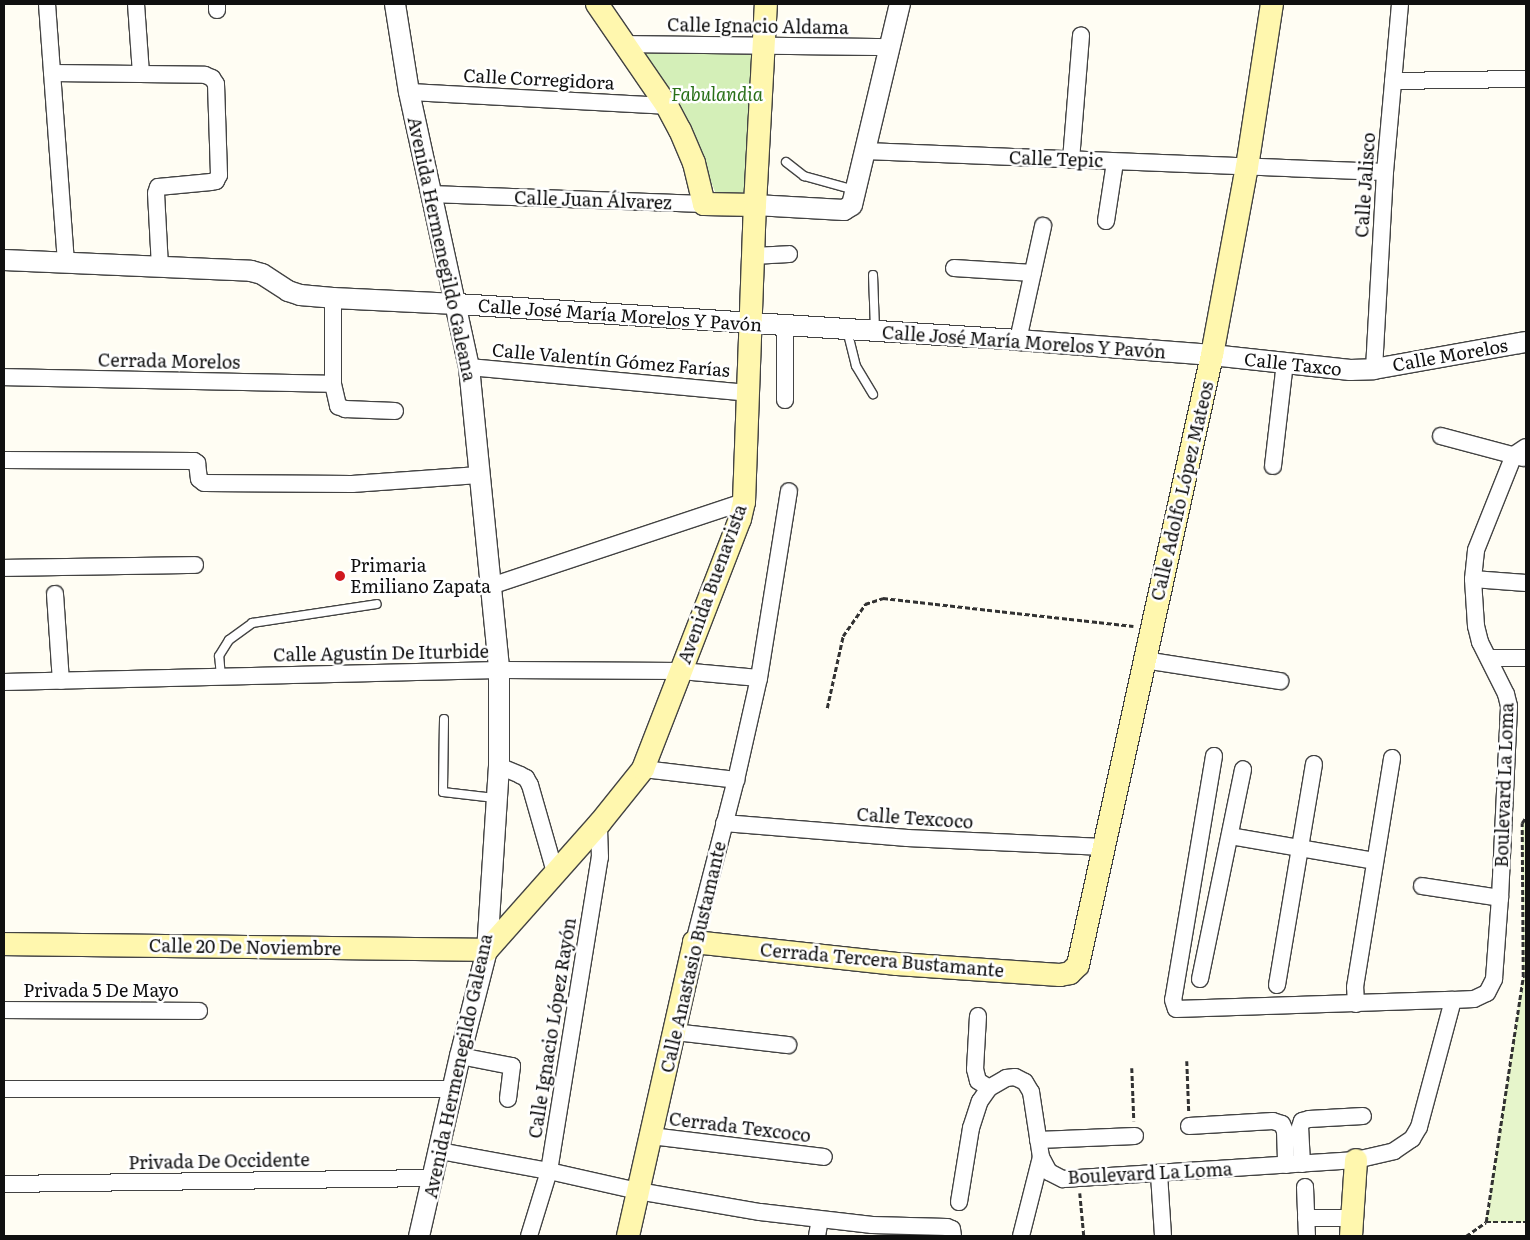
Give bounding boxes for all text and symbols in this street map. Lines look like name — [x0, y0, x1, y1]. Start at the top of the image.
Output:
street label: Calle Ignacio Aldama — [667, 14, 849, 38]
street label: Calle Corregidora — [463, 64, 615, 94]
park label: Fabulandia — [671, 83, 763, 105]
street label: Avenida Hermenegildo Galeana — [403, 115, 481, 383]
street label: Calle Jalisco — [1351, 132, 1379, 238]
street label: Calle Tepic — [1009, 147, 1103, 171]
street label: Calle Juan Álvarez — [514, 186, 672, 214]
street label: Calle José María Morelos Y Pavón — [477, 294, 763, 336]
street label: Calle José María Morelos Y Pavón — [881, 321, 1167, 363]
street label: Calle Morelos — [1391, 334, 1509, 376]
street label: Calle Valentín Gómez Farías — [491, 339, 731, 381]
street label: Calle Taxco — [1243, 348, 1343, 380]
street label: Cerrada Morelos — [98, 349, 240, 373]
street label: Calle Adolfo López Mateos — [1146, 379, 1218, 603]
street label: Avenida Buenavista — [673, 501, 751, 667]
place label: Primaria Emiliano Zapata — [350, 555, 491, 598]
marker: Primaria Emiliano Zapata — [334, 570, 346, 582]
street label: Calle Agustín De Iturbide — [273, 640, 489, 666]
street label: Boulevard La Loma — [1490, 702, 1518, 868]
street label: Calle Texcoco — [856, 803, 974, 833]
street label: Calle Anastasio Bustamante — [656, 839, 730, 1075]
street label: Calle Ignacio López Rayón — [524, 916, 580, 1140]
street label: Avenida Hermenegildo Galeana — [419, 932, 497, 1200]
street label: Calle 20 De Noviembre — [149, 935, 341, 959]
street label: Cerrada Tercera Bustamante — [759, 939, 1005, 981]
street label: Privada 5 De Mayo — [23, 979, 179, 1001]
street label: Cerrada Texcoco — [668, 1108, 812, 1146]
street label: Privada De Occidente — [128, 1149, 310, 1173]
street label: Boulevard La Loma — [1067, 1158, 1233, 1188]

